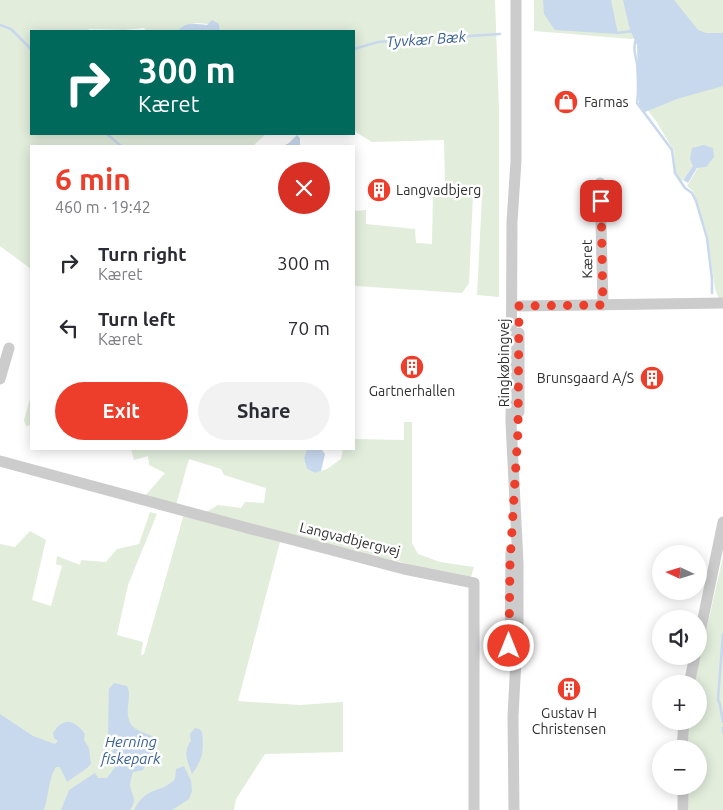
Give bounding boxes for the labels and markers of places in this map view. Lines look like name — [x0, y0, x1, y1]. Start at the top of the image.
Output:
shop icon: Farmas — [553, 89, 579, 115]
place label: Farmas — [584, 94, 629, 110]
building icon: Langvadbjerg — [366, 177, 392, 203]
pin — [580, 180, 622, 222]
place label: Langvadbjerg — [396, 182, 481, 198]
building icon: Gartnerhallen — [399, 354, 425, 380]
building icon: Brunsgaard A/S — [639, 365, 665, 391]
place label: Brunsgaard A/S — [537, 370, 634, 386]
place label: Gartnerhallen — [369, 383, 455, 399]
building icon: Gustav H Christensen — [556, 676, 582, 702]
place label: Gustav H Christensen — [532, 705, 606, 737]

